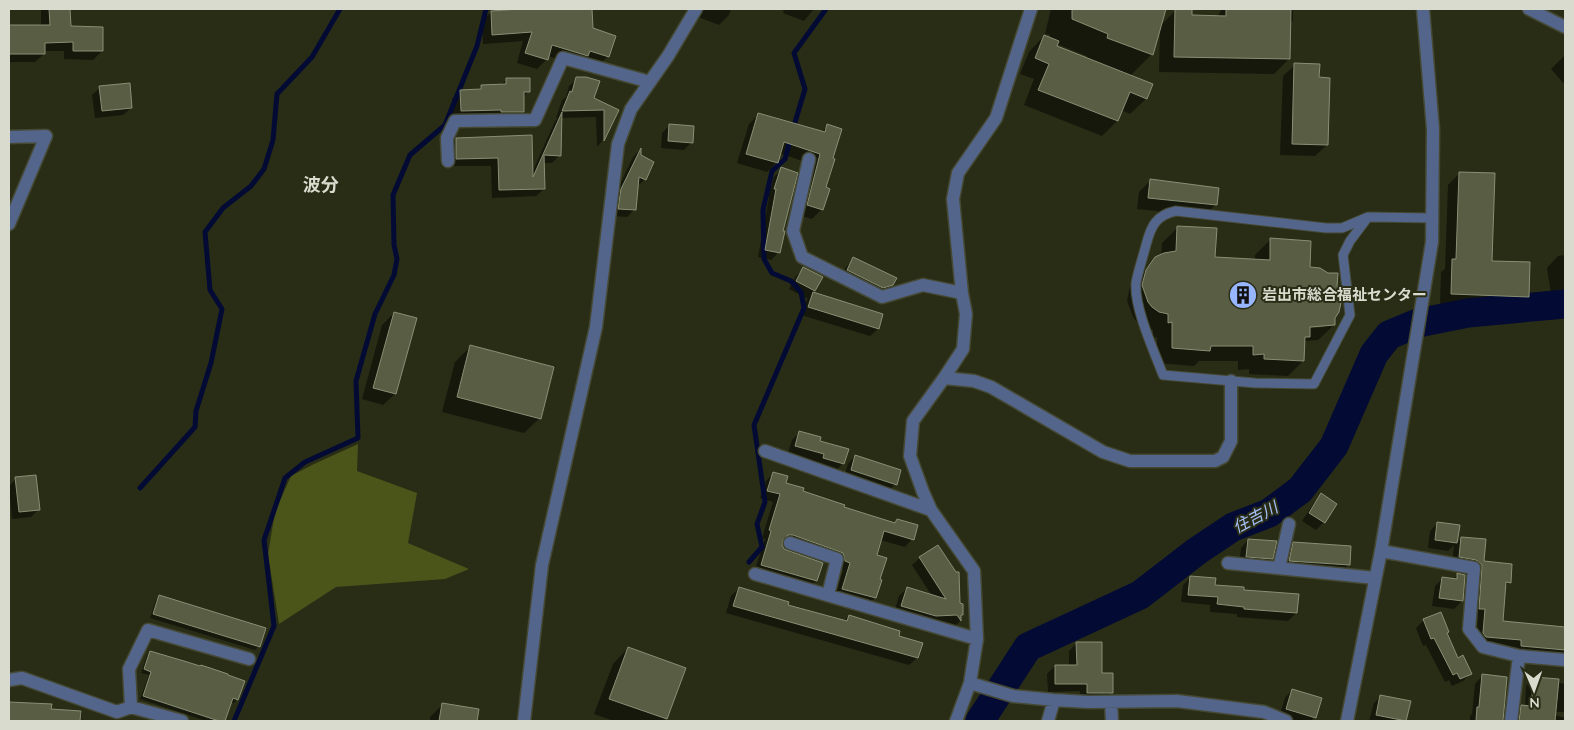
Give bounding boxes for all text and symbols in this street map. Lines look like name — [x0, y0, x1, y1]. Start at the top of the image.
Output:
district label: 波分 — [303, 173, 339, 196]
building icon: 岩出市総合福祉センター — [1228, 280, 1258, 310]
place label: 岩出市総合福祉センター — [1262, 285, 1427, 304]
water label: 住吉川 — [1229, 496, 1283, 537]
north arrow — [1509, 665, 1559, 715]
text: N — [1529, 694, 1540, 712]

